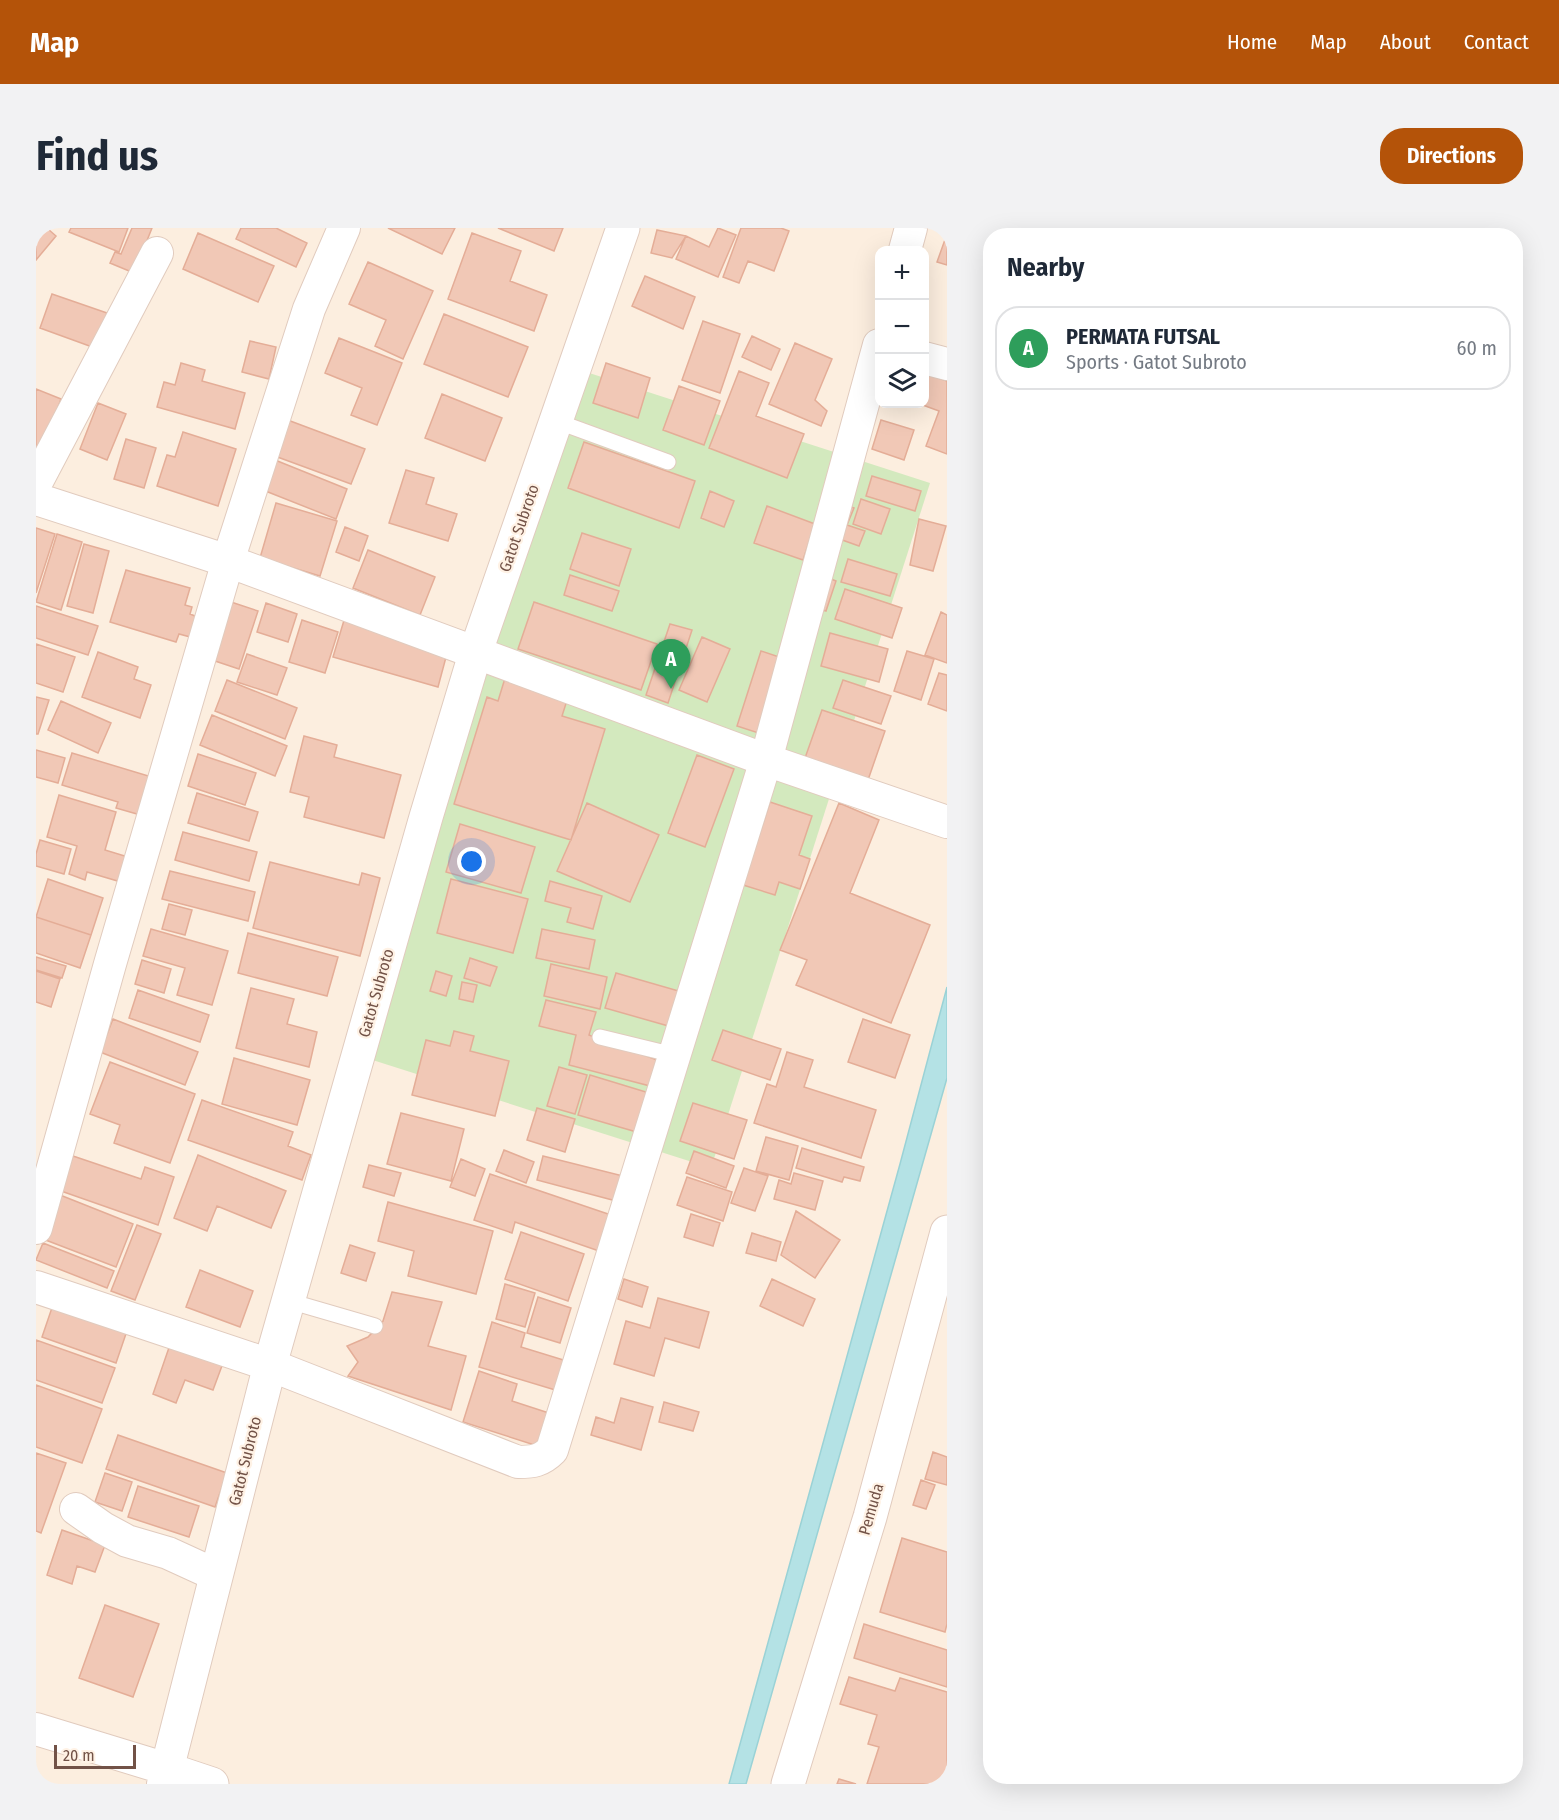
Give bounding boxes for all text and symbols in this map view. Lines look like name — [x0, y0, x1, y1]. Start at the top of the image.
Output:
text: Map — [30, 26, 79, 59]
text: Home — [1227, 29, 1277, 55]
text: Map — [1310, 29, 1347, 55]
text: About — [1380, 29, 1431, 55]
text: Contact — [1464, 29, 1529, 55]
button: Directions — [1380, 128, 1523, 184]
text: Find us — [36, 131, 158, 181]
map controls — [875, 246, 929, 408]
button: + — [875, 246, 929, 300]
text: Nearby — [1007, 252, 1084, 283]
button: − — [875, 300, 929, 354]
text: PERMATA FUTSAL — [1066, 323, 1220, 350]
text: A — [1023, 336, 1034, 360]
text: 60 m — [1457, 336, 1497, 360]
text: Sports · Gatot Subroto — [1066, 350, 1247, 374]
button: layers — [875, 354, 929, 408]
street label: Gatot Subroto — [495, 482, 543, 574]
pin: A — [652, 640, 690, 689]
your location — [457, 847, 486, 876]
street label: Gatot Subroto — [354, 947, 398, 1039]
street label: Gatot Subroto — [225, 1414, 265, 1508]
street label: Pemuda — [855, 1481, 887, 1537]
scale bar — [54, 1742, 136, 1770]
text: 20 m — [63, 1746, 94, 1765]

